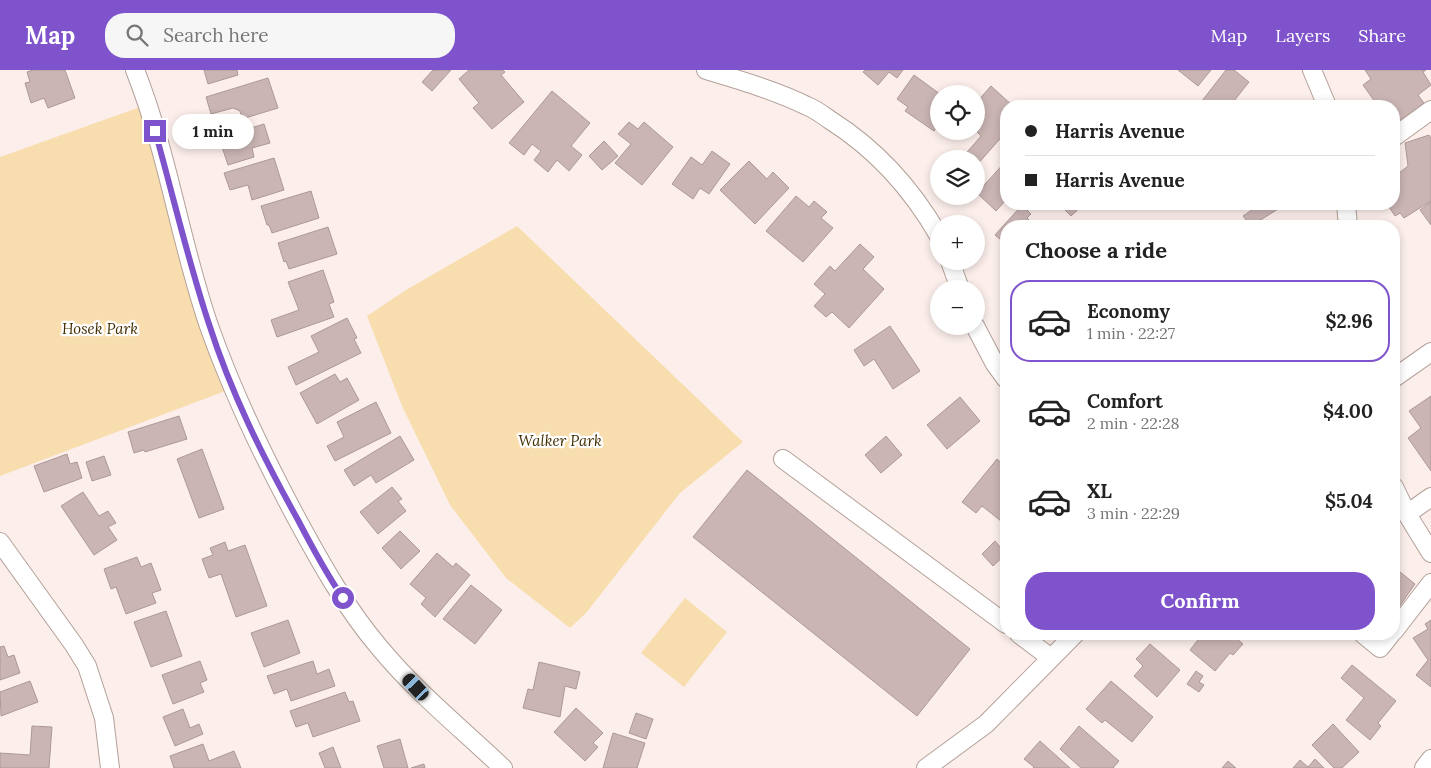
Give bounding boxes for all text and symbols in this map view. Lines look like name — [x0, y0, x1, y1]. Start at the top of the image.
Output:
search box — [105, 13, 455, 58]
text: Map — [25, 20, 75, 51]
icon: search — [123, 21, 151, 49]
text: Search here — [163, 23, 269, 47]
text: Map — [1211, 24, 1247, 47]
text: Layers — [1275, 24, 1330, 47]
text: Share — [1358, 24, 1406, 47]
map controls — [930, 85, 985, 335]
button: locate — [930, 85, 985, 140]
callout: 1 min — [172, 114, 255, 148]
text: Harris Avenue — [1055, 119, 1185, 143]
route end — [144, 120, 166, 142]
text: 1 min — [193, 121, 233, 141]
button: layers — [930, 150, 985, 205]
text: Harris Avenue — [1055, 168, 1185, 192]
button: + — [930, 215, 985, 270]
text: Choose a ride — [1025, 236, 1167, 264]
button: − — [930, 280, 985, 335]
icon: car — [1027, 299, 1072, 344]
text: Economy — [1087, 299, 1170, 323]
text: $2.96 — [1325, 309, 1373, 333]
park label: Hosek Park — [62, 319, 138, 338]
text: 1 min · 22:27 — [1087, 323, 1175, 343]
icon: car — [1027, 389, 1072, 434]
text: Comfort — [1087, 389, 1163, 413]
text: $4.00 — [1323, 399, 1373, 423]
text: 2 min · 22:28 — [1087, 413, 1180, 433]
park label: Walker Park — [518, 431, 602, 450]
icon: car — [1027, 479, 1072, 524]
text: XL — [1087, 479, 1112, 503]
text: $5.04 — [1325, 489, 1373, 513]
text: 3 min · 22:29 — [1087, 503, 1180, 523]
button: Confirm — [1025, 572, 1375, 630]
route start — [332, 587, 354, 609]
car — [400, 671, 431, 703]

